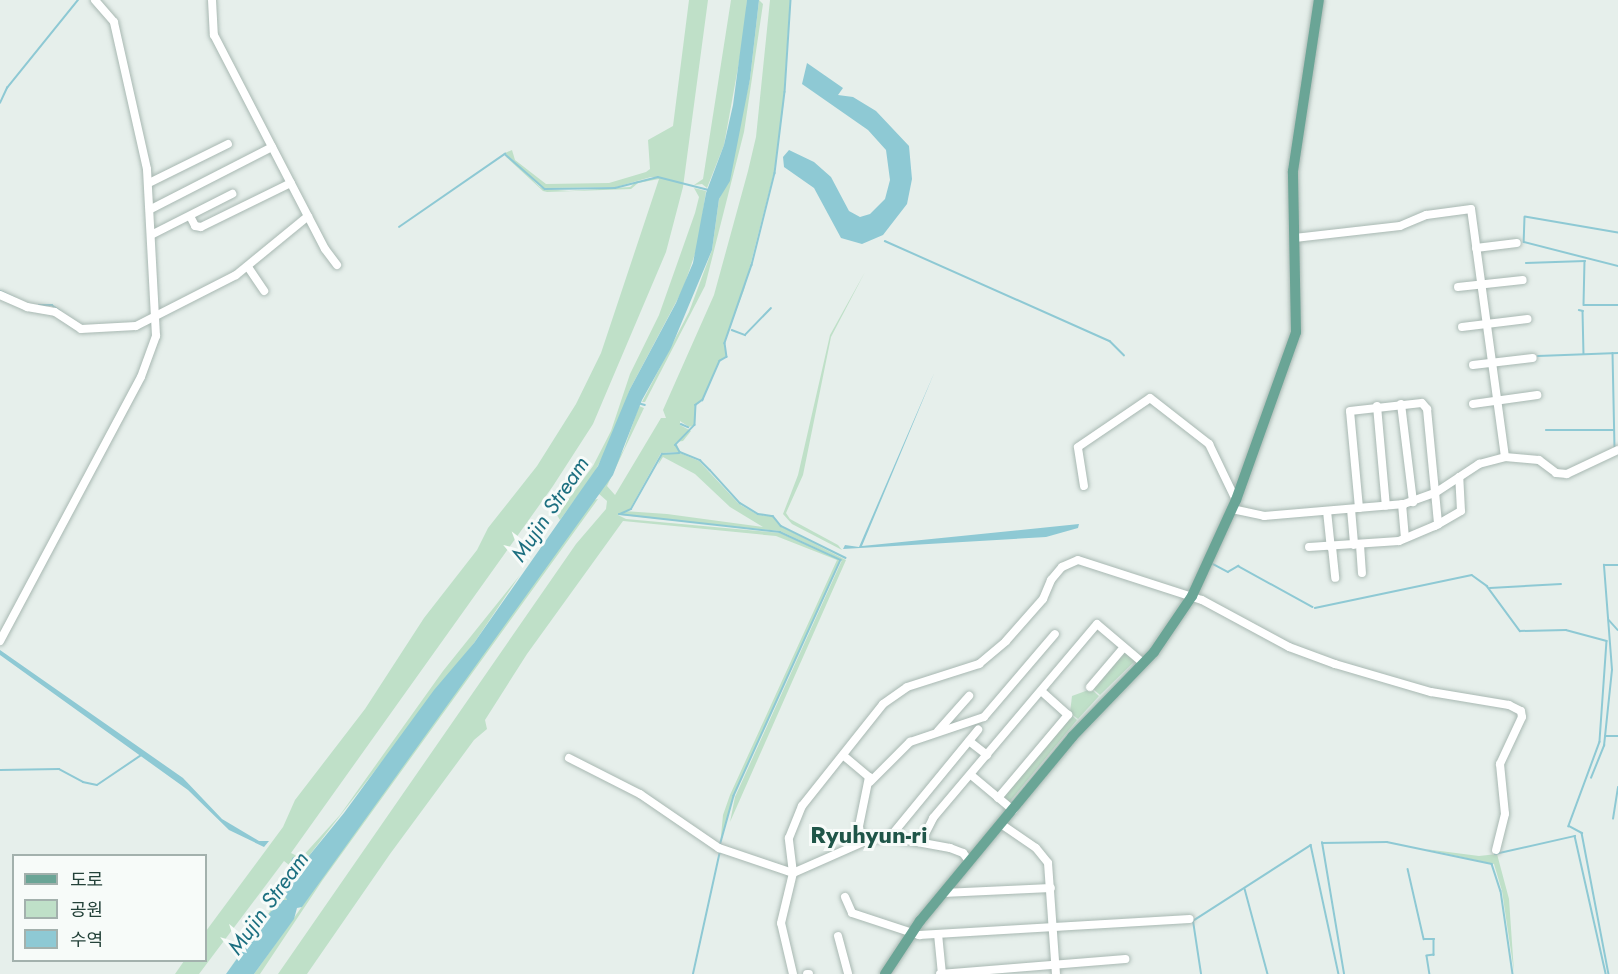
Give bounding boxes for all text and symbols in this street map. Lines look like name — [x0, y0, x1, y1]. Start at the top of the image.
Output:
water label: Mujin Stream — [505, 452, 595, 566]
district label: Ryuhyun-ri — [810, 821, 928, 849]
water label: Mujin Stream — [222, 846, 314, 960]
legend — [12, 854, 207, 962]
text: 도로 — [70, 867, 103, 893]
text: 공원 — [70, 897, 103, 923]
text: 수역 — [70, 927, 103, 953]

